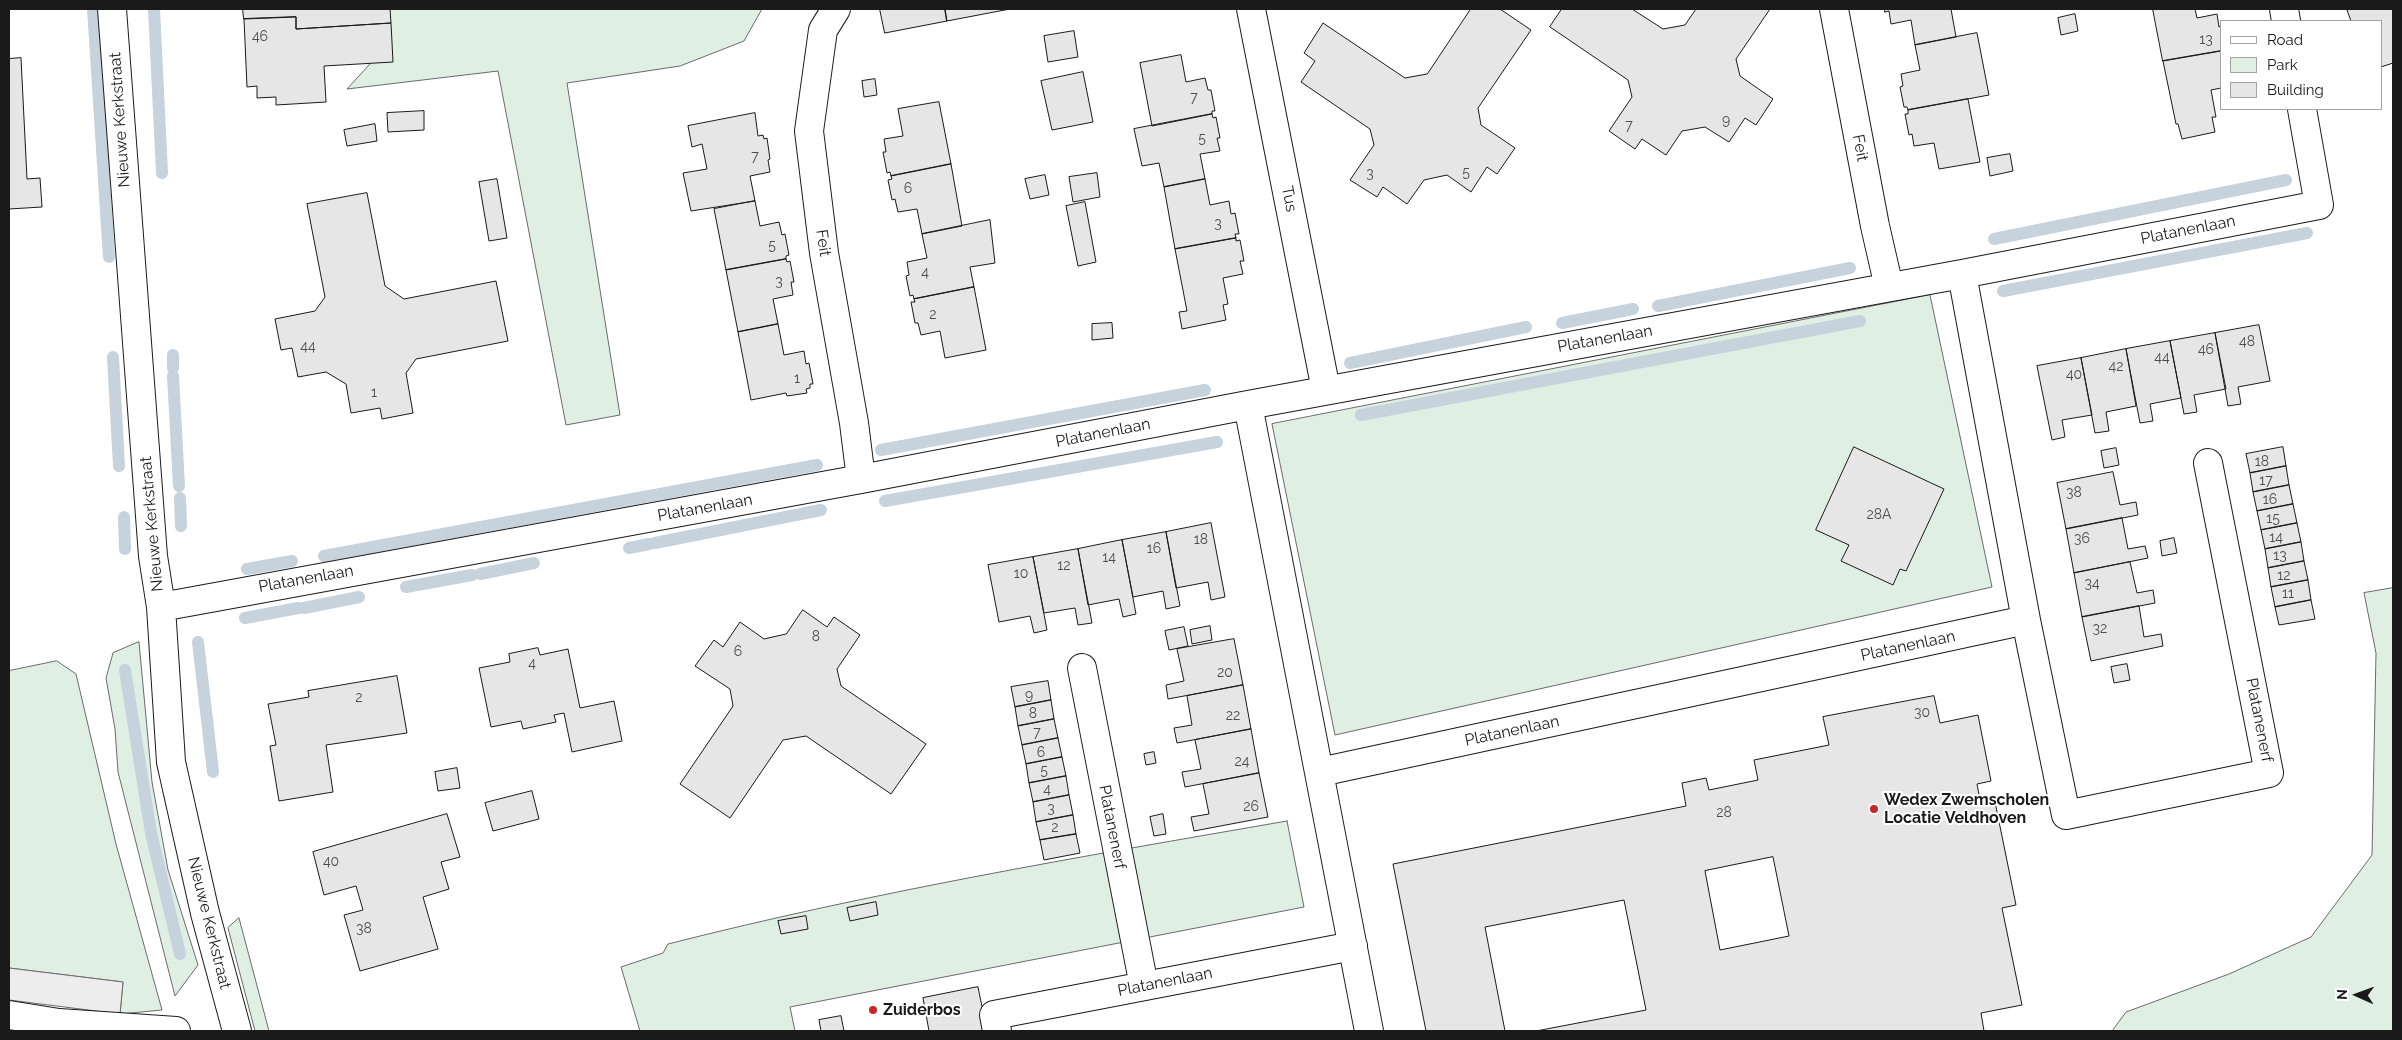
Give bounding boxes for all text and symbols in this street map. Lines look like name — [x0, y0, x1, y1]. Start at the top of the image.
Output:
legend — [2220, 20, 2382, 110]
house number: 46 — [252, 29, 268, 45]
text: Road — [2267, 31, 2303, 49]
house number: 13 — [2199, 32, 2213, 48]
street label: Nieuwe Kerkstraat — [106, 52, 134, 188]
text: Park — [2267, 56, 2298, 74]
text: Building — [2267, 81, 2324, 99]
house number: 7 — [1190, 90, 1198, 106]
house number: 9 — [1722, 113, 1730, 129]
house number: 7 — [1625, 118, 1633, 134]
house number: 5 — [1198, 131, 1206, 147]
street label: Feit — [1848, 133, 1872, 163]
house number: 7 — [751, 149, 759, 165]
house number: 5 — [1462, 165, 1470, 181]
house number: 3 — [1366, 166, 1374, 182]
house number: 6 — [904, 181, 912, 197]
street label: Tus — [1277, 185, 1301, 213]
street label: Platanenlaan — [2139, 211, 2237, 249]
house number: 3 — [1214, 216, 1222, 232]
street label: Feit — [812, 228, 834, 258]
house number: 5 — [768, 238, 776, 254]
house number: 4 — [921, 265, 929, 281]
house number: 3 — [775, 274, 783, 290]
house number: 2 — [929, 307, 937, 323]
street label: Platanenlaan — [1556, 321, 1654, 357]
house number: 48 — [2239, 334, 2255, 350]
house number: 44 — [300, 339, 316, 355]
house number: 46 — [2198, 342, 2214, 358]
house number: 44 — [2154, 350, 2170, 366]
house number: 42 — [2109, 359, 2123, 375]
house number: 40 — [2066, 367, 2082, 383]
house number: 1 — [794, 371, 800, 387]
house number: 1 — [371, 385, 377, 401]
street label: Platanenlaan — [1054, 414, 1152, 452]
house number: 18 — [2255, 454, 2269, 470]
street label: Nieuwe Kerkstraat — [137, 456, 167, 592]
house number: 17 — [2259, 473, 2273, 489]
house number: 38 — [2066, 485, 2082, 501]
street label: Platanenlaan — [656, 490, 754, 526]
house number: 16 — [2263, 492, 2277, 508]
house number: 28A — [1867, 507, 1891, 523]
house number: 15 — [2266, 511, 2280, 527]
house number: 14 — [2269, 530, 2283, 546]
house number: 36 — [2074, 531, 2090, 547]
house number: 18 — [1194, 532, 1208, 548]
house number: 16 — [1147, 541, 1161, 557]
house number: 13 — [2273, 548, 2287, 564]
house number: 14 — [1102, 550, 1116, 566]
house number: 12 — [1057, 558, 1071, 574]
street label: Platanenlaan — [257, 561, 355, 597]
house number: 10 — [1014, 566, 1028, 582]
house number: 12 — [2277, 568, 2291, 584]
house number: 34 — [2084, 576, 2100, 592]
house number: 11 — [2282, 586, 2294, 602]
house number: 32 — [2093, 621, 2107, 637]
street label: Platanenlaan — [1859, 627, 1957, 665]
house number: 8 — [812, 629, 820, 645]
house number: 6 — [734, 644, 742, 660]
house number: 4 — [528, 656, 536, 672]
house number: 20 — [1217, 665, 1233, 681]
street label: Platanenerf — [2241, 676, 2277, 764]
house number: 9 — [1025, 688, 1033, 704]
house number: 2 — [355, 690, 363, 706]
house number: 30 — [1914, 705, 1930, 721]
house number: 8 — [1029, 706, 1037, 722]
house number: 22 — [1226, 708, 1240, 724]
street label: Platanenlaan — [1463, 712, 1561, 750]
house number: 7 — [1033, 725, 1041, 741]
house number: 6 — [1037, 745, 1045, 761]
house number: 24 — [1235, 754, 1249, 770]
house number: 5 — [1040, 763, 1048, 779]
house number: 4 — [1043, 782, 1051, 798]
street label: Platanenerf — [1094, 783, 1130, 871]
place label: Wedex Zwemscholen Locatie Veldhoven — [1884, 790, 2049, 828]
house number: 26 — [1243, 799, 1259, 815]
house number: 3 — [1047, 801, 1055, 817]
marker: Wedex Zwemscholen Locatie Veldhoven — [1868, 803, 1880, 815]
house number: 28 — [1716, 805, 1732, 821]
house number: 2 — [1051, 820, 1059, 836]
house number: 40 — [323, 854, 339, 870]
street label: Nieuwe Kerkstraat — [183, 855, 235, 991]
house number: 38 — [356, 921, 372, 937]
street label: Platanenlaan — [1116, 963, 1214, 1001]
north arrow — [2332, 970, 2382, 1020]
text: N — [2334, 989, 2350, 1000]
place label: Zuiderbos — [883, 1000, 961, 1020]
marker: Zuiderbos — [867, 1004, 879, 1016]

